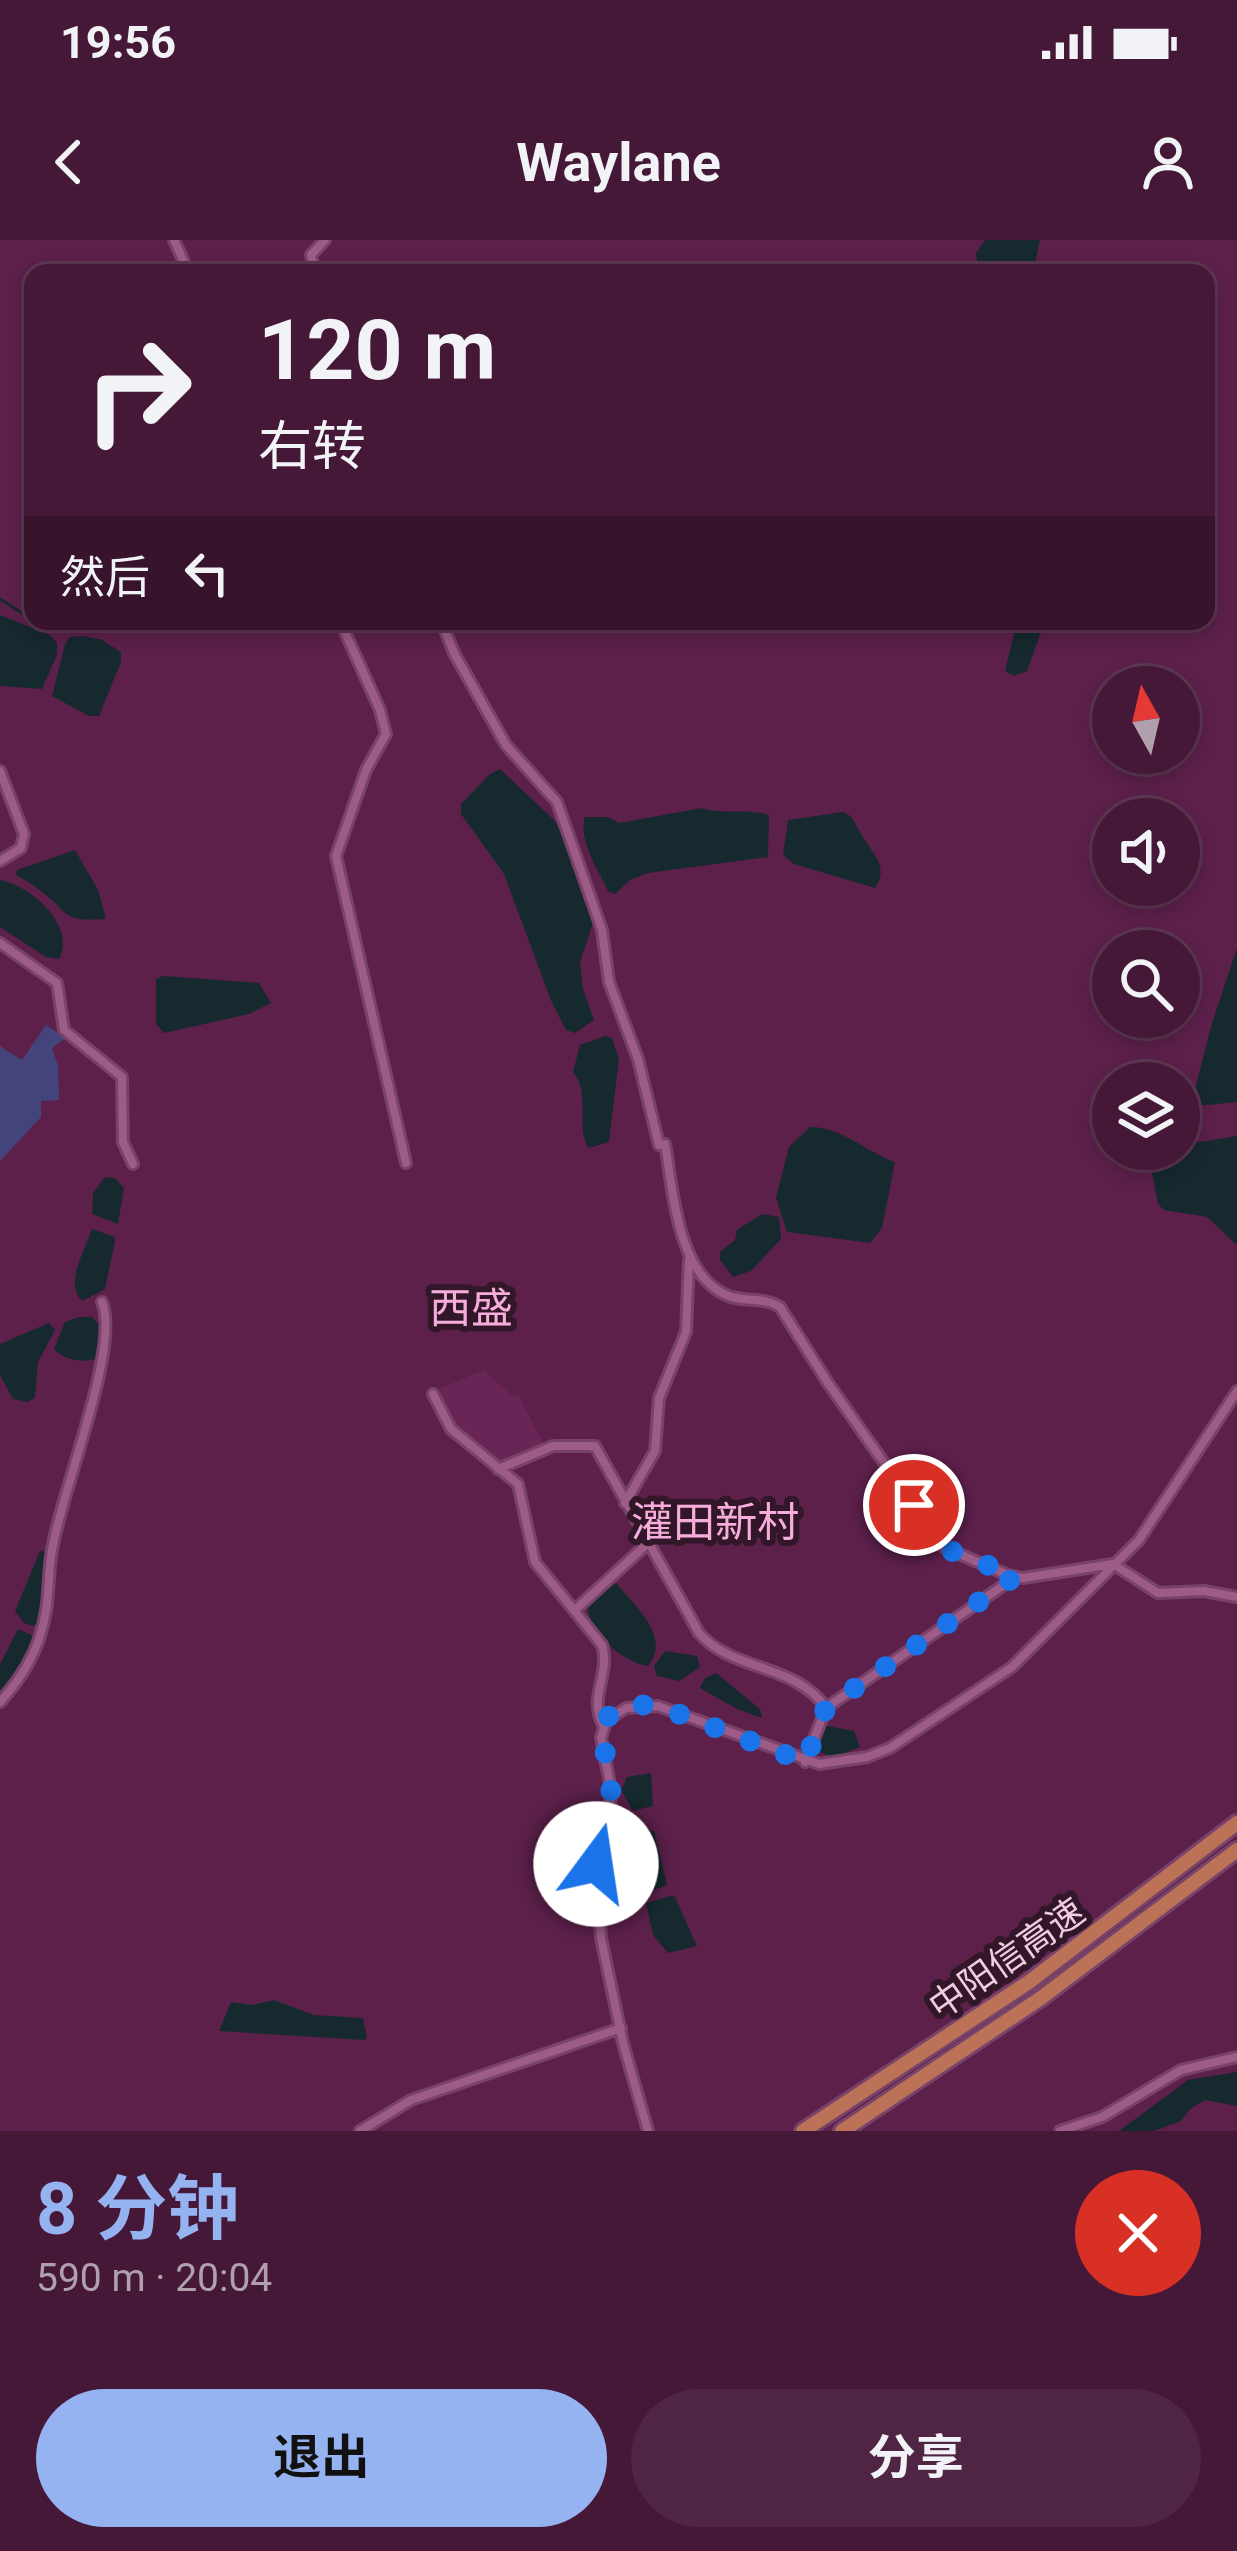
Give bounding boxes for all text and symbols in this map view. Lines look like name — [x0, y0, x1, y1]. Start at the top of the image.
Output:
text: 19:56 — [60, 16, 176, 69]
icon: back — [36, 129, 102, 195]
icon: person — [1135, 129, 1201, 195]
text: Waylane — [516, 131, 721, 194]
text: 120 m — [258, 301, 496, 400]
icon: right — [60, 312, 216, 468]
text: 右转 — [258, 415, 366, 478]
icon: left — [174, 540, 240, 606]
text: 然后 — [60, 551, 150, 604]
north arrow — [1092, 666, 1200, 774]
map controls — [1092, 666, 1200, 1170]
button: sound — [1092, 798, 1200, 906]
button: search — [1092, 930, 1200, 1038]
button: layers — [1092, 1062, 1200, 1170]
district label: 西盛 — [429, 1284, 513, 1333]
pin — [863, 1454, 965, 1556]
icon: arrive — [881, 1472, 947, 1538]
district label: 灌田新村 — [631, 1498, 799, 1547]
position arrow — [533, 1801, 659, 1927]
street label: 中阳信高速 — [921, 1890, 1093, 2028]
text: 8 分钟 — [36, 2167, 239, 2252]
button: close — [1075, 2170, 1201, 2296]
text: 590 m · 20:04 — [36, 2255, 272, 2301]
button: 退出 — [36, 2389, 607, 2527]
button: 分享 — [631, 2389, 1201, 2527]

